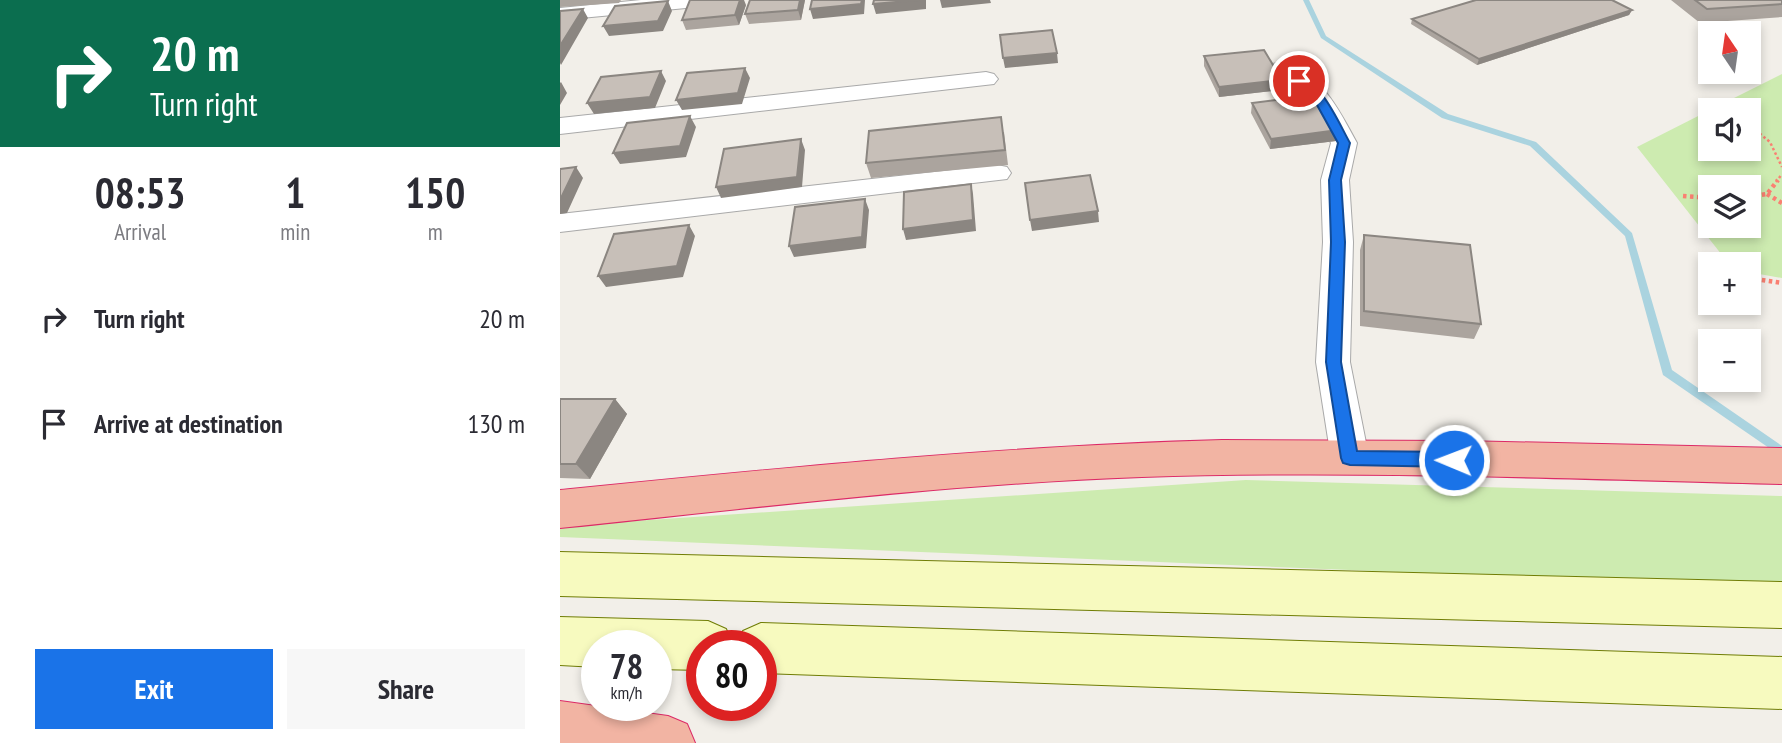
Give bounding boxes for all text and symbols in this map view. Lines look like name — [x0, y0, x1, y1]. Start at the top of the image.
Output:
text: 20 m — [150, 21, 239, 85]
north arrow — [1698, 21, 1760, 84]
map controls — [1698, 21, 1761, 392]
icon: right — [35, 28, 126, 119]
pin — [1269, 51, 1329, 111]
icon: arrive — [1280, 62, 1318, 100]
text: Turn right — [150, 83, 258, 125]
button: sound — [1698, 98, 1761, 161]
text: 08:53 — [95, 165, 186, 220]
text: 1 — [285, 165, 305, 220]
text: 150 — [405, 165, 465, 220]
button: layers — [1698, 175, 1761, 238]
text: Arrival — [114, 217, 166, 246]
text: min — [280, 217, 310, 246]
text: m — [428, 217, 443, 246]
button: + — [1698, 252, 1761, 315]
icon: right — [35, 300, 73, 338]
text: Turn right — [94, 302, 185, 335]
text: 20 m — [479, 302, 525, 335]
button: − — [1698, 329, 1761, 392]
icon: arrive — [35, 405, 73, 443]
text: Arrive at destination — [94, 407, 283, 440]
text: 130 m — [467, 407, 525, 440]
position arrow — [1417, 423, 1491, 497]
speed limit sign: 80 — [686, 630, 777, 721]
text: 78 — [610, 643, 643, 689]
button: Exit — [35, 649, 273, 729]
button: Share — [287, 649, 525, 729]
text: km/h — [611, 681, 642, 704]

